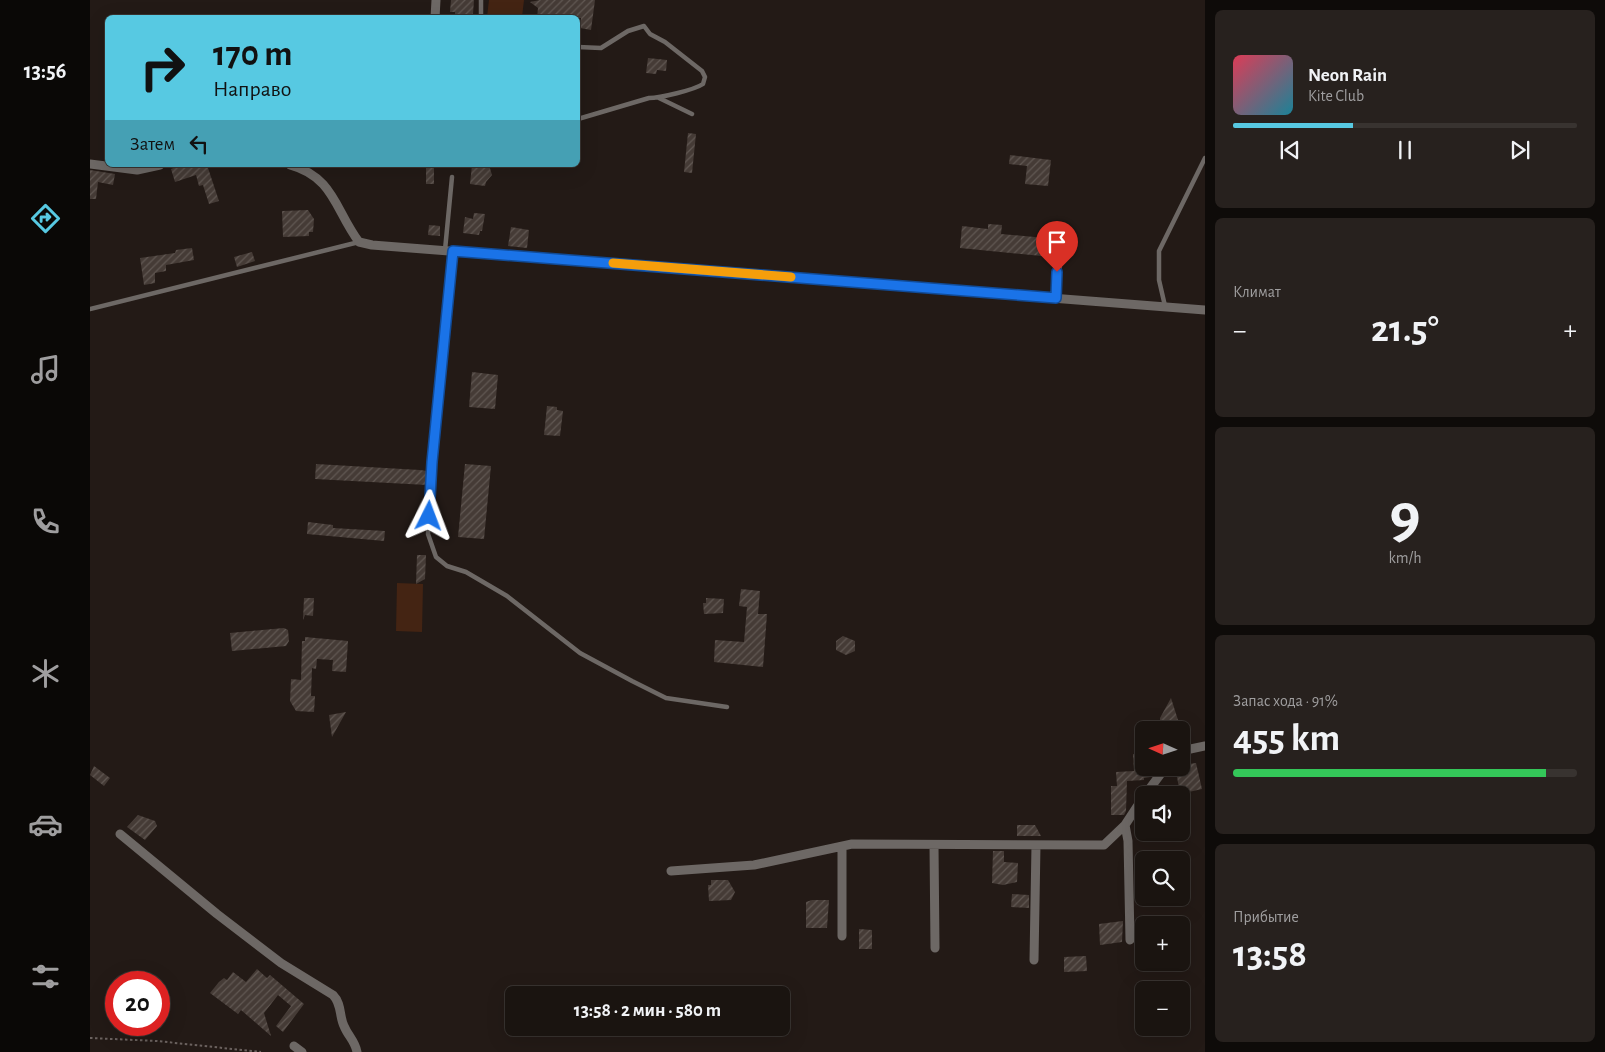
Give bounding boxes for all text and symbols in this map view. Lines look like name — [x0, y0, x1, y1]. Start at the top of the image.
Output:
icon: right — [130, 35, 195, 100]
text: 170 m — [213, 37, 293, 72]
text: 13:56 — [24, 60, 66, 82]
text: Neon Rain — [1308, 66, 1387, 85]
text: Направо — [213, 78, 291, 100]
text: Kite Club — [1308, 88, 1364, 104]
icon: left — [185, 130, 213, 158]
text: Затем — [130, 135, 175, 154]
icon: previous — [1276, 136, 1304, 164]
icon: pause — [1391, 136, 1419, 164]
icon: next — [1506, 136, 1534, 164]
icon: directions — [28, 201, 63, 236]
pin — [1036, 221, 1078, 272]
icon: arrive — [1043, 228, 1071, 256]
text: Климат — [1233, 284, 1281, 300]
text: 21.5° — [1371, 311, 1439, 349]
text: − — [1233, 317, 1246, 345]
text: + — [1564, 317, 1577, 345]
icon: music — [28, 352, 63, 387]
text: 9 — [1389, 484, 1421, 549]
position arrow — [402, 489, 454, 541]
icon: phone — [28, 504, 63, 539]
text: km/h — [1388, 550, 1422, 566]
icon: climate — [28, 656, 63, 691]
text: Запас хода · 91% — [1233, 693, 1338, 709]
text: 455 km — [1233, 720, 1340, 758]
north arrow — [1135, 721, 1190, 776]
map controls — [1135, 721, 1190, 1036]
button: sound — [1135, 786, 1190, 841]
icon: car — [28, 807, 63, 842]
button: search — [1135, 851, 1190, 906]
text: Прибытие — [1233, 909, 1299, 925]
button: + — [1135, 916, 1190, 971]
text: 13:58 — [1233, 936, 1307, 974]
icon: filters — [28, 959, 63, 994]
speed limit sign: 20 — [105, 971, 170, 1036]
button: − — [1135, 981, 1190, 1036]
text: 13:58 · 2 мин · 580 m — [574, 1001, 721, 1020]

